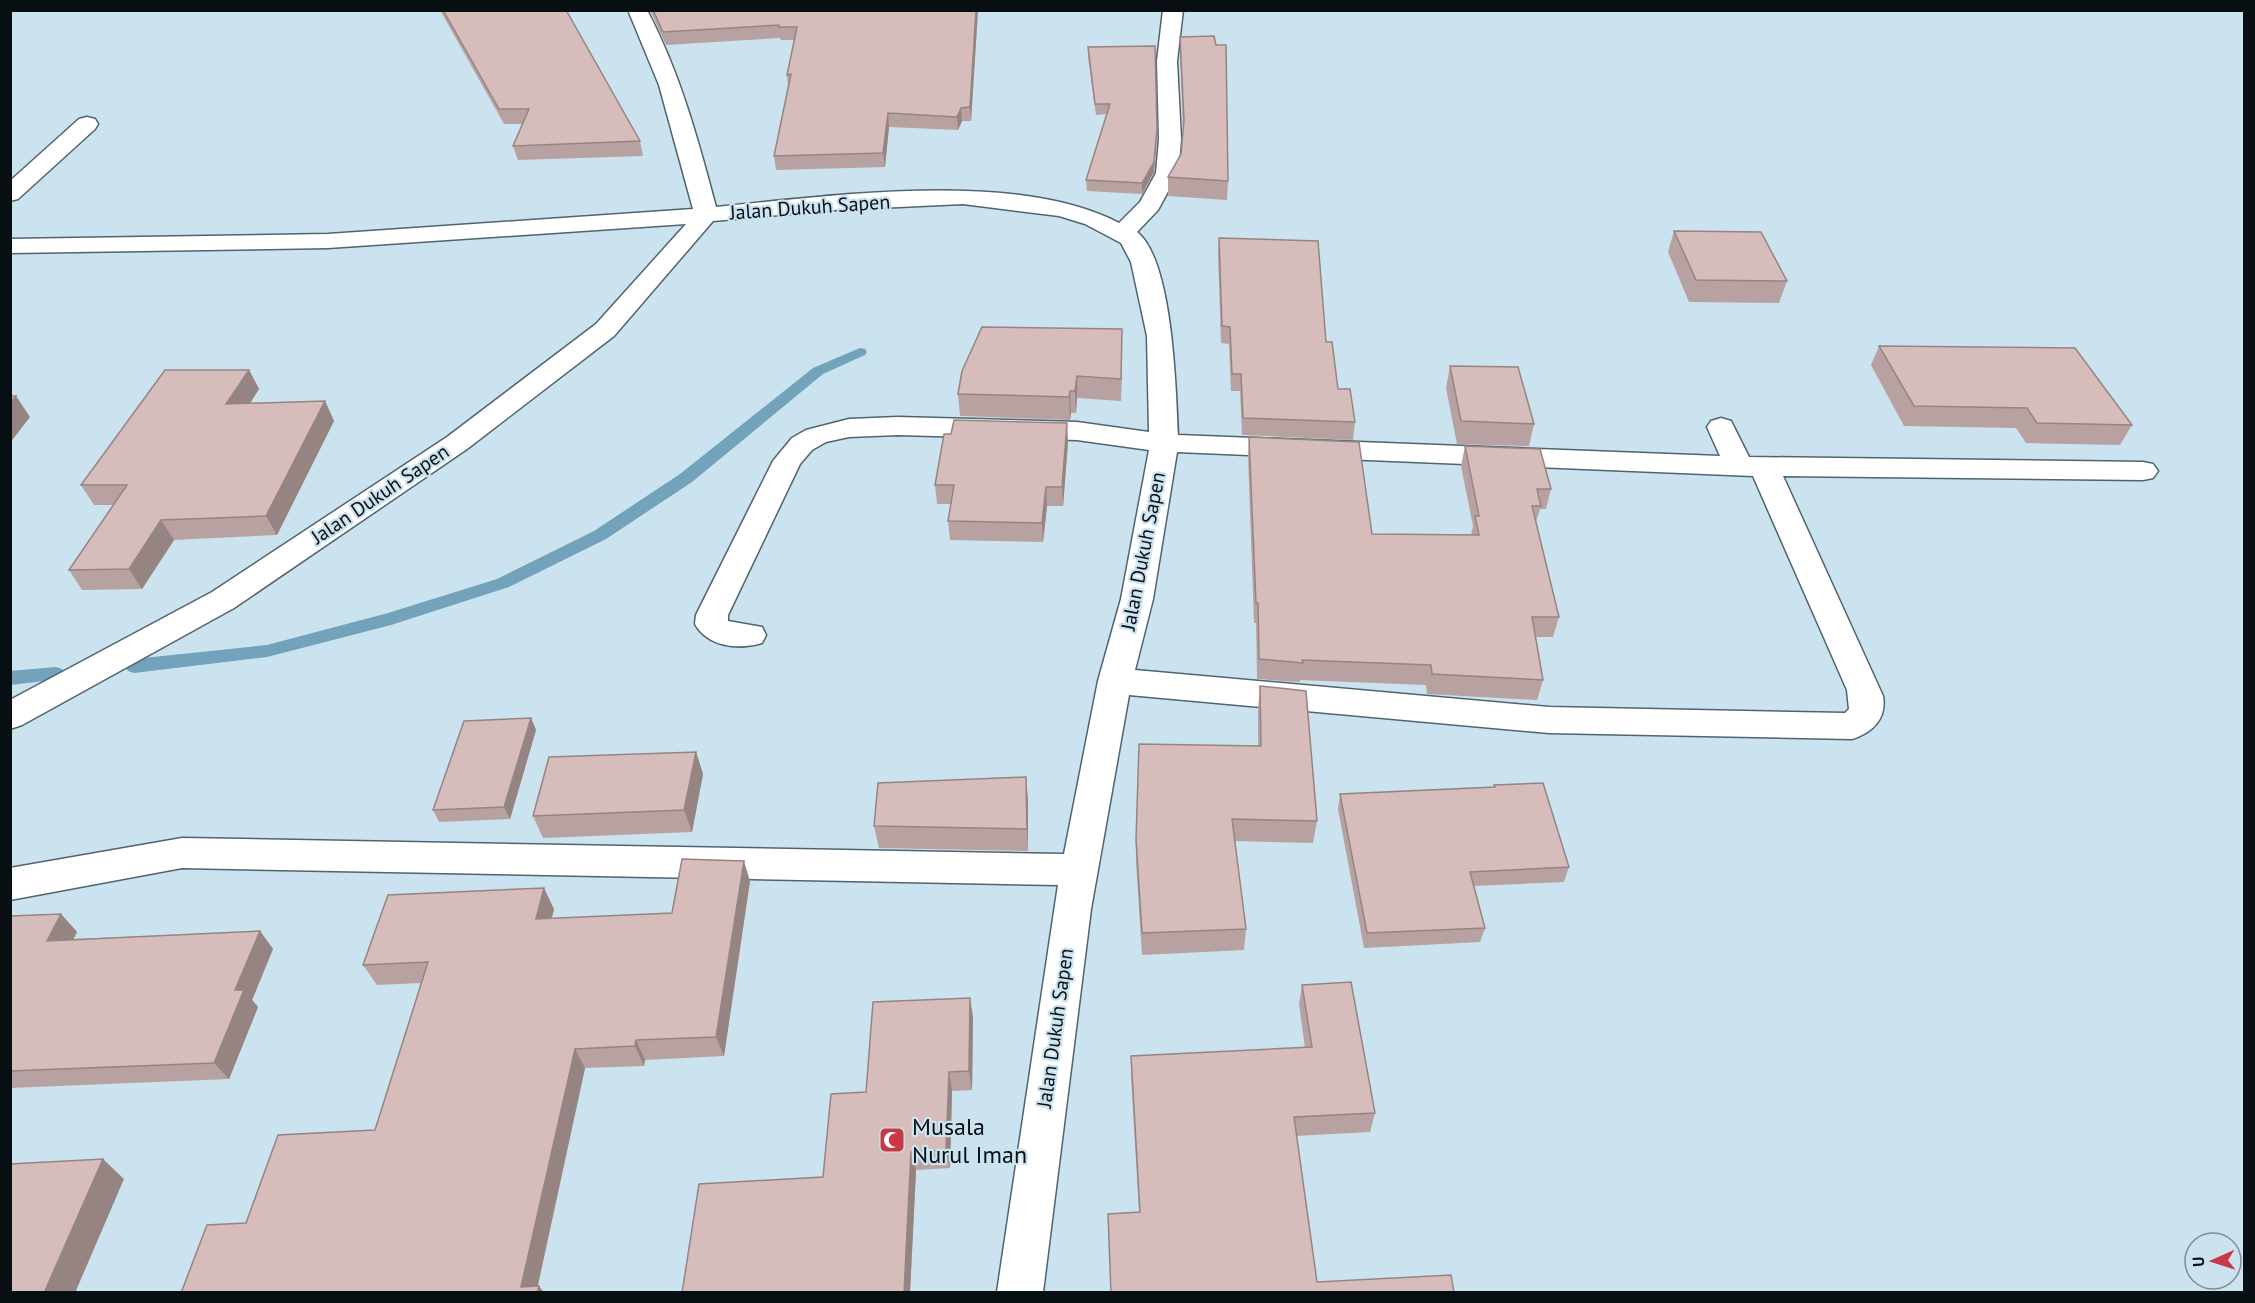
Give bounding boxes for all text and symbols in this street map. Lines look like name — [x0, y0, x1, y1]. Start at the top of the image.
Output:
street label: Jalan Dukuh Sapen — [728, 188, 891, 226]
street label: Jalan Dukuh Sapen — [305, 438, 454, 550]
street label: Jalan Dukuh Sapen — [1115, 470, 1171, 633]
street label: Jalan Dukuh Sapen — [1031, 947, 1079, 1110]
place label: Musala Nurul Iman — [912, 1111, 1027, 1170]
mosque icon: Musala Nurul Iman — [877, 1125, 907, 1155]
north arrow — [2183, 1231, 2243, 1291]
text: U — [2188, 1256, 2208, 1267]

